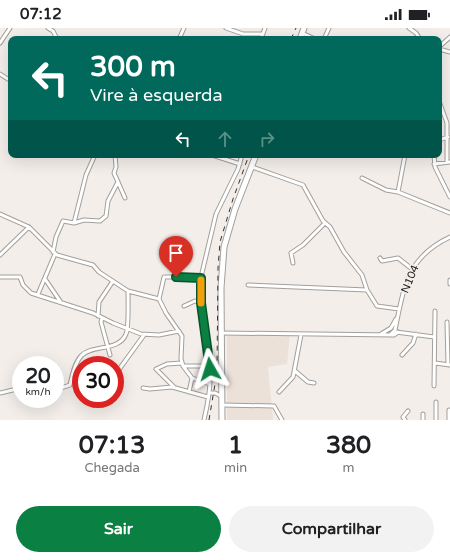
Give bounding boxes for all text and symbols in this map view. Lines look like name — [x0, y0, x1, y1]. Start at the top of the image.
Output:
text: 07:12 — [20, 5, 62, 23]
text: 300 m — [90, 50, 176, 84]
icon: left — [24, 52, 76, 104]
text: Vire à esquerda — [90, 84, 223, 106]
icon: left — [172, 128, 194, 150]
icon: ahead — [214, 128, 236, 150]
icon: right — [256, 128, 278, 150]
pin — [159, 236, 193, 277]
icon: arrive — [165, 242, 187, 264]
street label: N104 — [398, 263, 422, 295]
position arrow — [189, 348, 231, 390]
speed limit sign: 30 — [72, 356, 124, 408]
text: 20 — [25, 365, 51, 389]
text: km/h — [25, 386, 51, 398]
text: 07:13 — [79, 431, 145, 460]
text: 1 — [228, 431, 243, 460]
text: 380 — [326, 431, 371, 460]
text: Chegada — [84, 460, 140, 476]
text: min — [224, 460, 247, 476]
text: m — [343, 460, 355, 476]
button: Sair — [16, 506, 221, 552]
button: Compartilhar — [229, 506, 434, 552]

